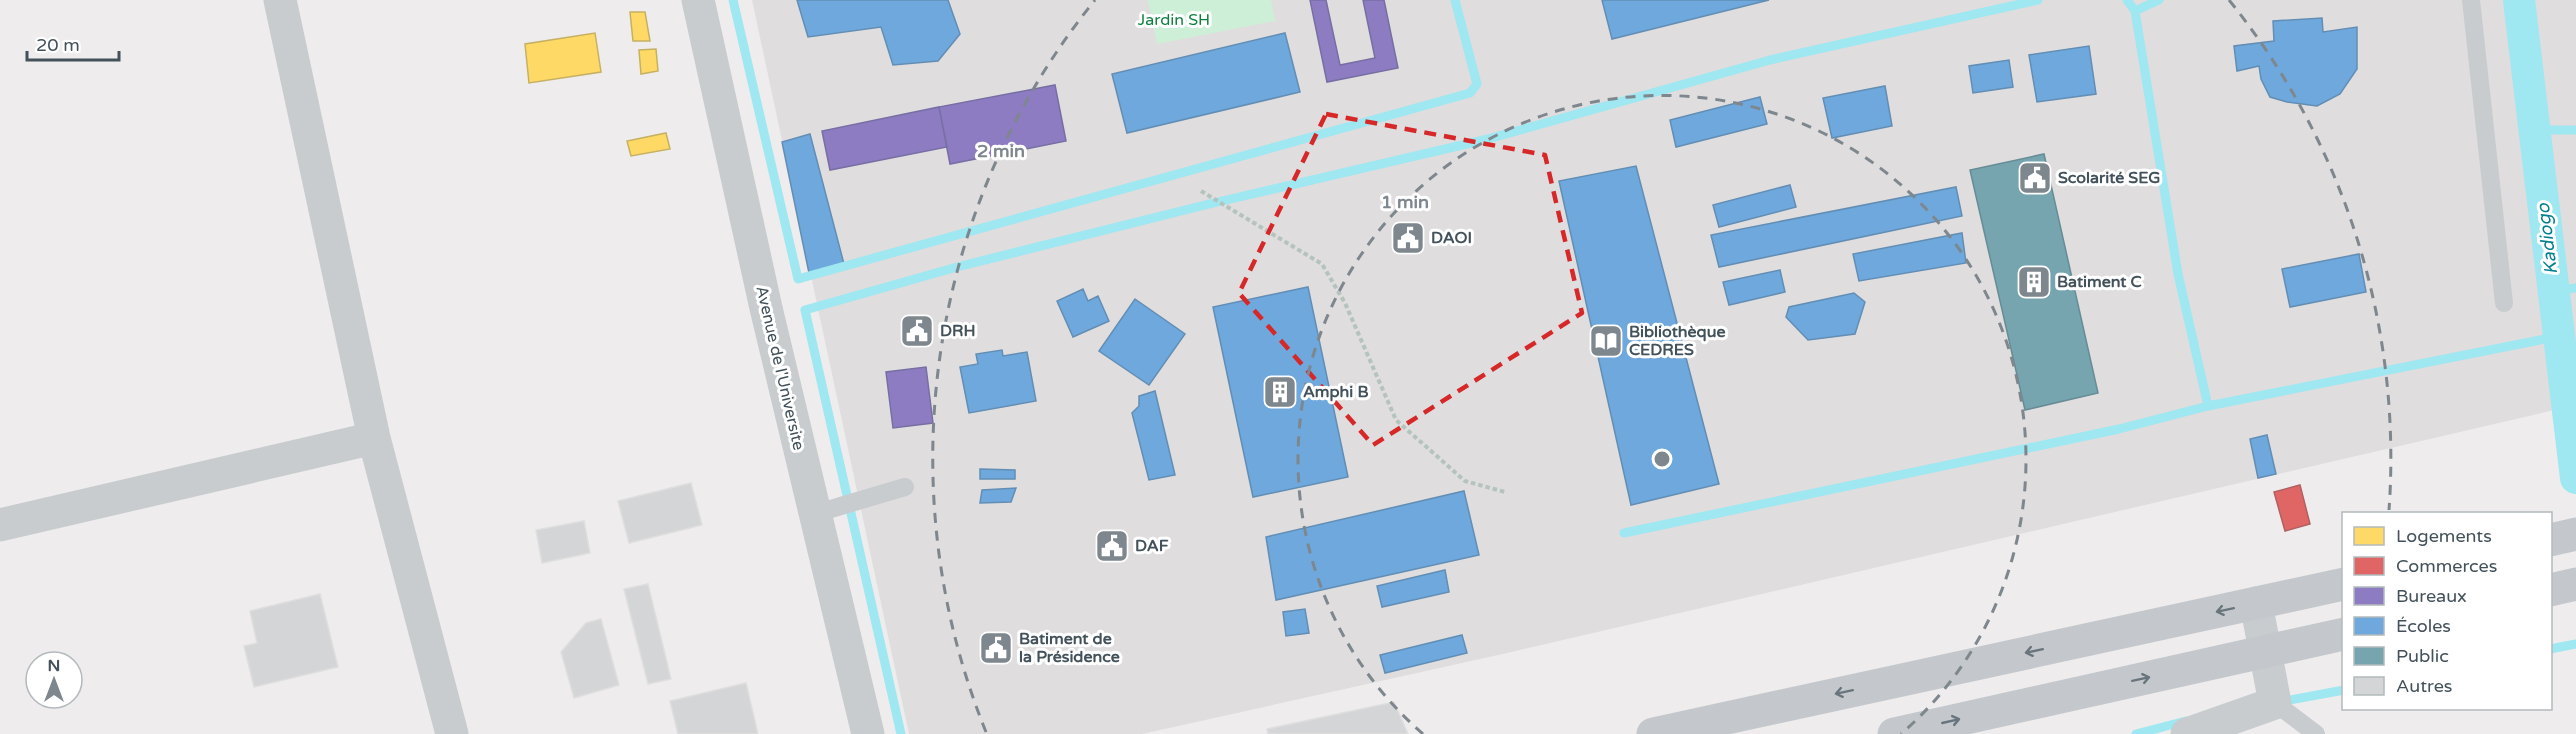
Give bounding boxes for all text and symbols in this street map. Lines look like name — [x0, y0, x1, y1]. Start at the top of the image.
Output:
park label: Jardin SH — [1138, 10, 1210, 30]
scale bar — [27, 24, 118, 62]
text: 20 m — [36, 34, 80, 56]
text: 2 min — [977, 140, 1025, 162]
public building icon: Scolarité SEG — [2017, 160, 2053, 196]
place label: Scolarité SEG — [2058, 168, 2160, 188]
text: 1 min — [1381, 191, 1429, 213]
water label: Kadiogo — [2532, 201, 2562, 276]
public building icon: DAOI — [1390, 220, 1426, 256]
place label: DAOI — [1431, 228, 1472, 248]
building icon: Batiment C — [2016, 264, 2052, 300]
place label: Batiment C — [2057, 272, 2142, 292]
street label: Avenue de l'Universite — [751, 284, 809, 452]
public building icon: DRH — [899, 313, 935, 349]
place label: DRH — [940, 321, 976, 341]
place label: Bibliothèque CEDRES — [1629, 322, 1725, 360]
library icon: Bibliothèque CEDRES — [1588, 323, 1624, 359]
building icon: Amphi B — [1262, 374, 1298, 410]
place label: Amphi B — [1303, 382, 1369, 402]
centre of rings — [1652, 449, 1672, 469]
legend — [2342, 512, 2552, 710]
text: Logements — [2396, 525, 2492, 547]
public building icon: DAF — [1094, 528, 1130, 564]
place label: DAF — [1135, 536, 1169, 556]
text: Commerces — [2396, 555, 2497, 577]
text: Bureaux — [2396, 585, 2467, 607]
one-way arrow — [2215, 604, 2234, 616]
text: Écoles — [2396, 615, 2451, 637]
place label: Batiment de la Présidence — [1019, 629, 1120, 667]
public building icon: Batiment de la Présidence — [978, 630, 1014, 666]
text: Public — [2396, 645, 2449, 667]
one-way arrow — [2025, 646, 2044, 657]
north arrow — [24, 650, 84, 710]
text: N — [48, 656, 60, 676]
one-way arrow — [2131, 673, 2150, 684]
text: Autres — [2396, 675, 2452, 697]
one-way arrow — [1834, 687, 1853, 699]
one-way arrow — [1941, 715, 1960, 727]

